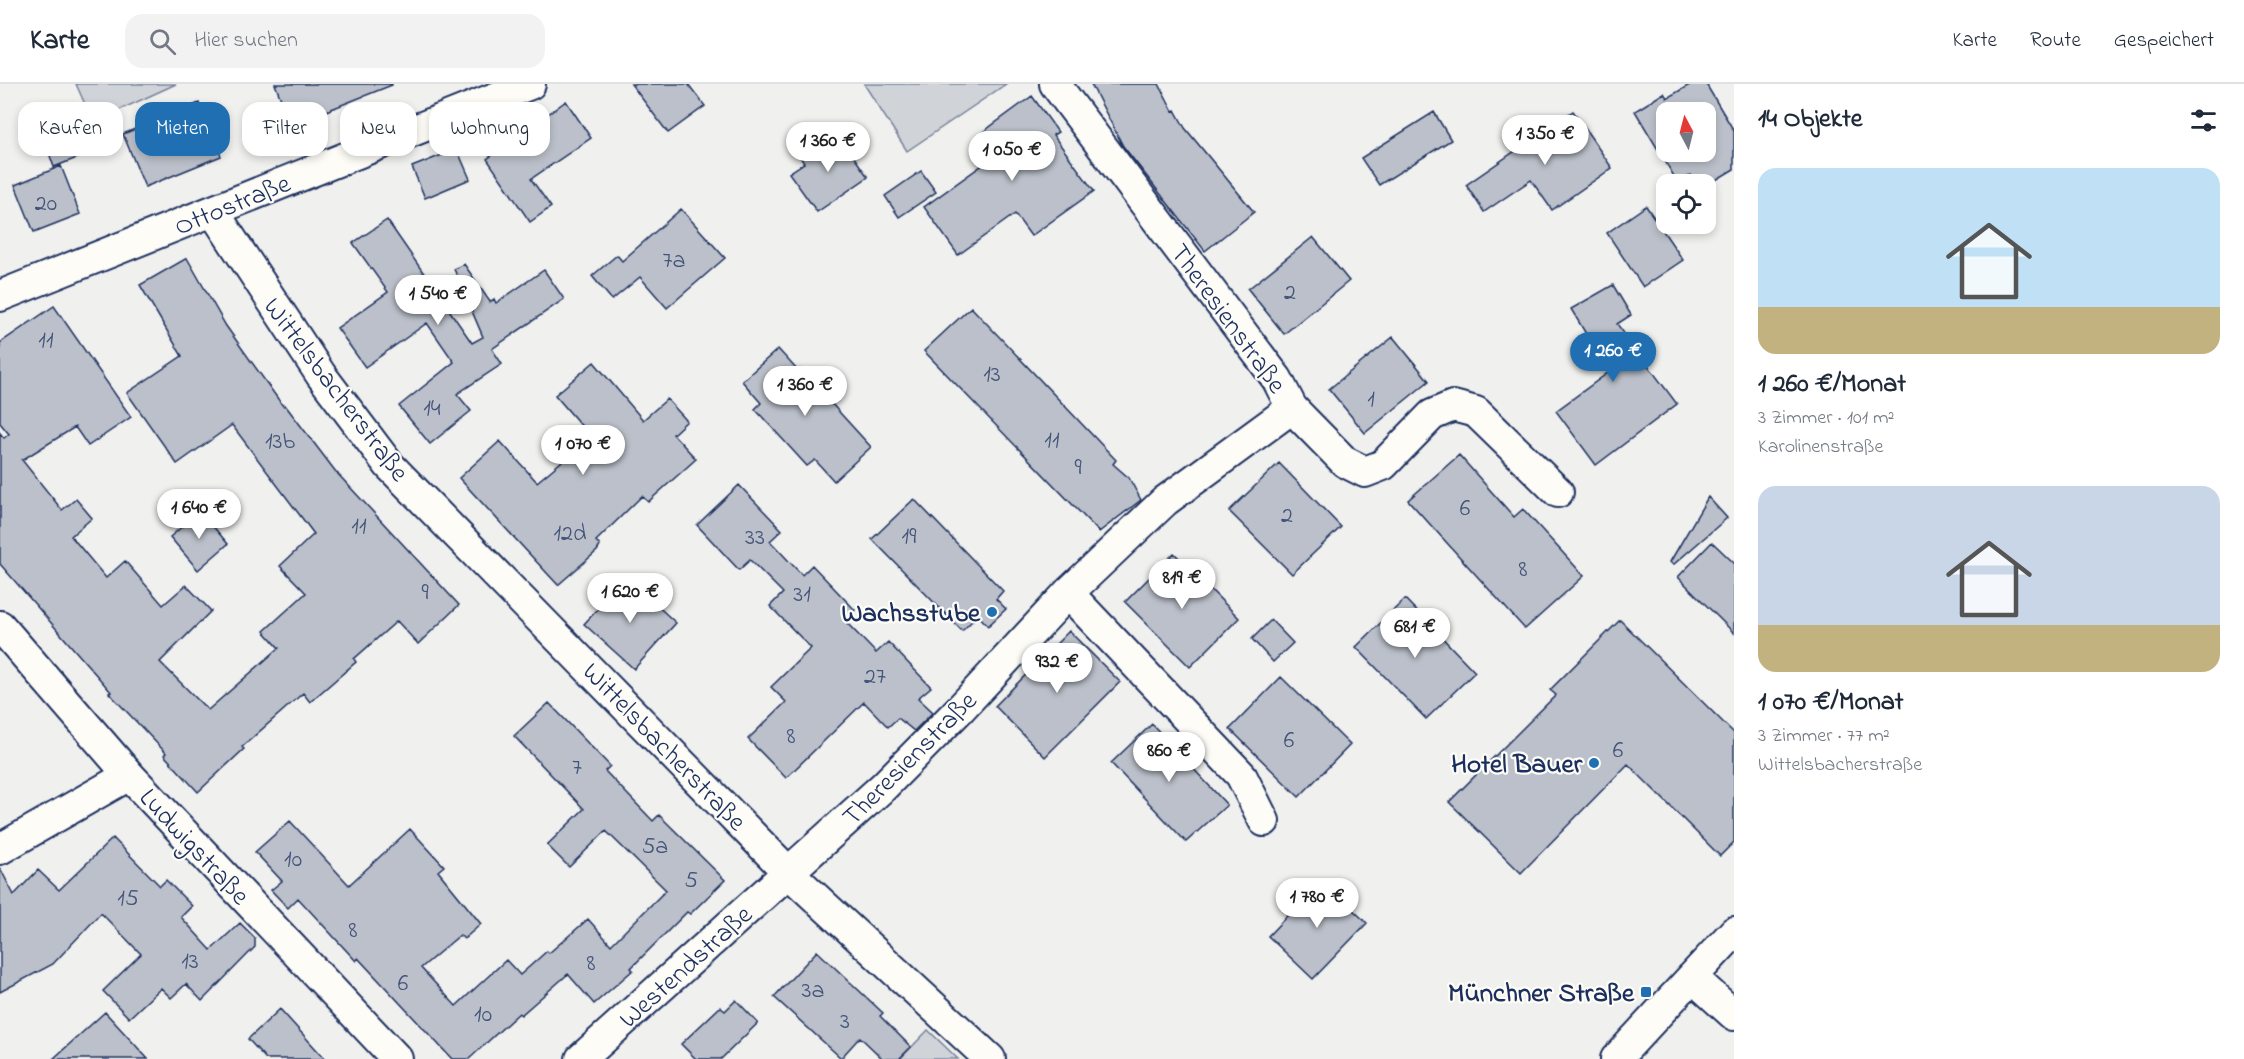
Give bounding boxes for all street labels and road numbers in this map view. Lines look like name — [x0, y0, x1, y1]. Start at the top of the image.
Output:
street label: Ottostraße — [169, 165, 298, 247]
street label: Theresienstraße — [1159, 236, 1295, 403]
street label: Wittelsbacherstraße — [253, 290, 418, 492]
street label: Wittelsbacherstraße — [572, 654, 755, 842]
street label: Theresienstraße — [834, 683, 988, 836]
street label: Ludwigstraße — [129, 781, 258, 916]
street label: Westendstraße — [611, 896, 763, 1039]

